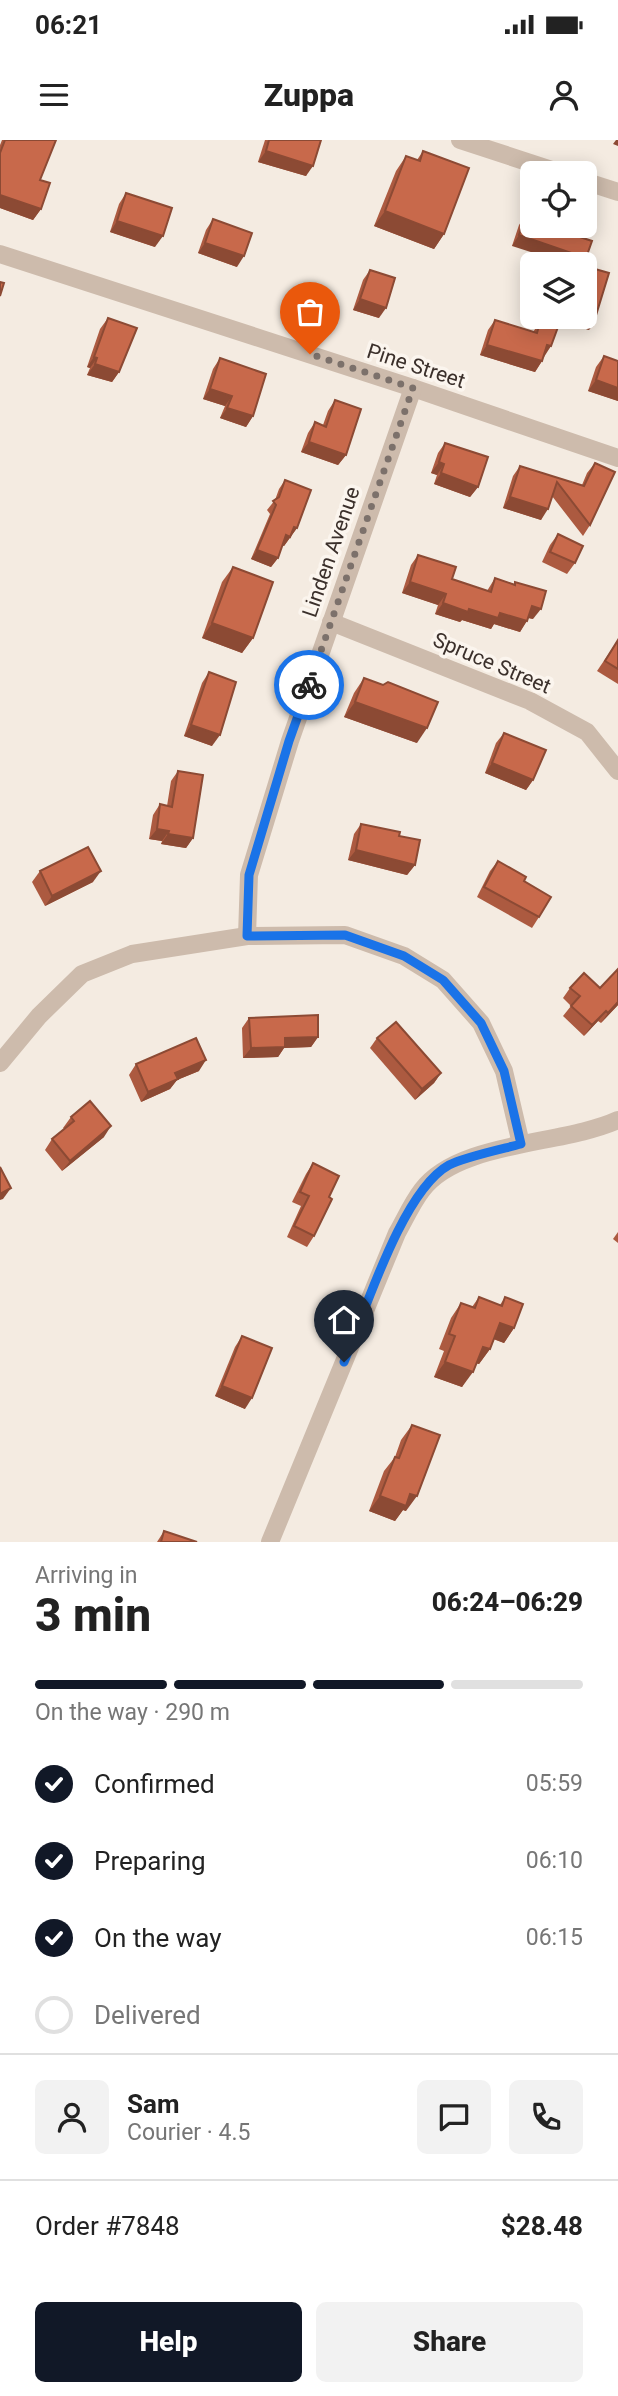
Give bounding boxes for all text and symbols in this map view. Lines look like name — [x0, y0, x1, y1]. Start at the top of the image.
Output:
text: 06:21 — [35, 10, 102, 40]
icon: menu — [35, 76, 73, 114]
text: Zuppa — [264, 76, 354, 114]
icon: person — [545, 76, 583, 114]
map controls — [520, 161, 597, 329]
button: locate — [520, 161, 597, 238]
button: layers — [520, 252, 597, 329]
pin — [280, 282, 340, 354]
icon: bag — [291, 293, 329, 331]
street label: Pine Street — [364, 339, 468, 393]
street label: Linden Avenue — [297, 484, 365, 620]
street label: Spruce Street — [429, 627, 555, 699]
courier — [274, 650, 344, 720]
icon: bike — [290, 666, 328, 704]
pin — [314, 1290, 374, 1362]
icon: home — [325, 1301, 363, 1339]
text: Arriving in — [35, 1562, 138, 1589]
text: 06:24–06:29 — [432, 1587, 583, 1617]
text: 3 min — [35, 1588, 151, 1642]
text: On the way · 290 m — [35, 1699, 230, 1726]
icon: check — [35, 1765, 73, 1803]
text: Confirmed — [94, 1769, 215, 1799]
text: 05:59 — [526, 1770, 583, 1797]
icon: check — [35, 1842, 73, 1880]
text: Preparing — [94, 1846, 206, 1876]
text: 06:10 — [526, 1847, 583, 1874]
icon: check — [35, 1919, 73, 1957]
text: On the way — [94, 1923, 222, 1953]
text: 06:15 — [526, 1924, 583, 1951]
text: Delivered — [94, 2000, 201, 2030]
button: person — [35, 2080, 109, 2154]
button: chat — [417, 2080, 491, 2154]
button: phone — [509, 2080, 583, 2154]
text: Sam — [127, 2089, 179, 2119]
text: Courier · 4.5 — [127, 2119, 250, 2146]
text: Order #7848 — [35, 2211, 180, 2241]
text: $28.48 — [501, 2211, 583, 2241]
button: Help — [35, 2302, 302, 2382]
button: Share — [316, 2302, 583, 2382]

